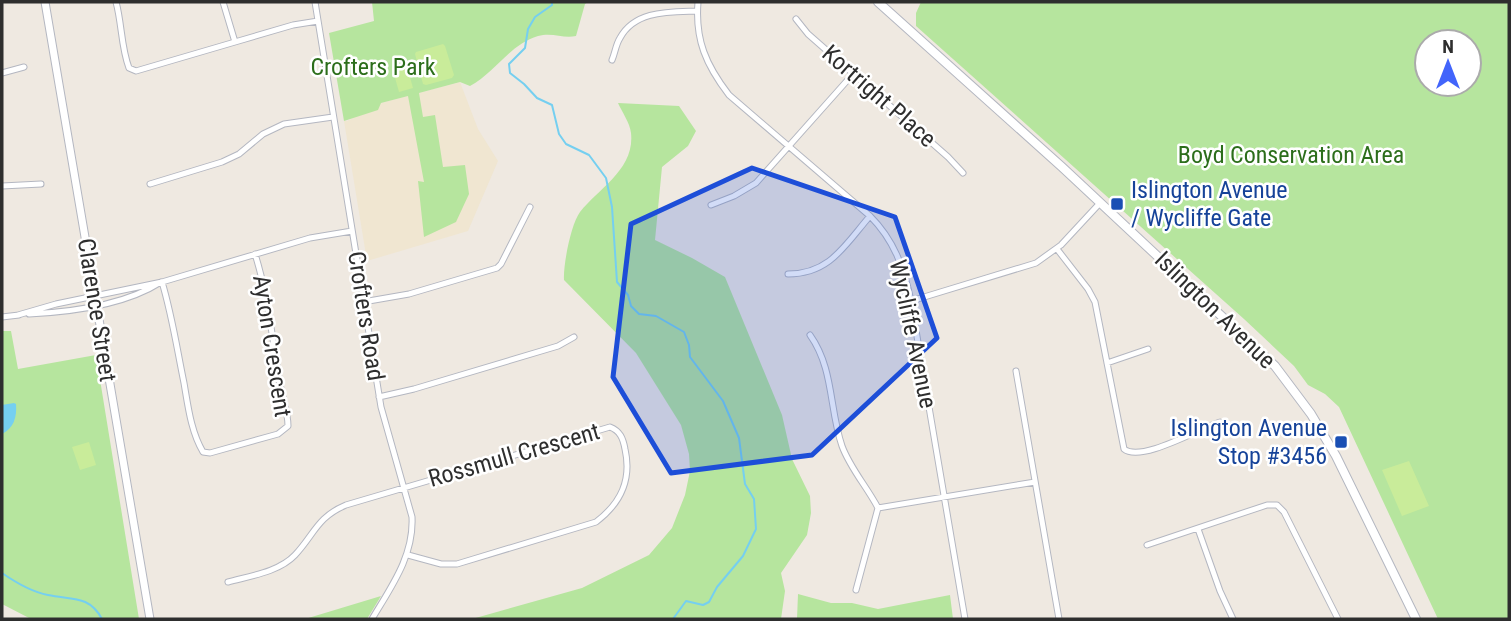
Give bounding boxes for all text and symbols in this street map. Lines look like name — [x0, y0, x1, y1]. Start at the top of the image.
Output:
north arrow — [1413, 28, 1483, 98]
text: N — [1442, 35, 1454, 58]
street label: Kortright Place — [816, 39, 942, 153]
park label: Crofters Park — [310, 53, 436, 81]
park label: Boyd Conservation Area — [1178, 141, 1404, 169]
place label: Islington Avenue / Wycliffe Gate — [1131, 176, 1288, 232]
marker: Islington Avenue / Wycliffe Gate — [1109, 196, 1125, 212]
street label: Clarence Street — [72, 236, 122, 384]
street label: Islington Avenue — [1149, 246, 1281, 374]
street label: Crofters Road — [342, 249, 390, 383]
street label: Wycliffe Avenue — [884, 257, 942, 411]
street label: Ayton Crescent — [247, 273, 297, 419]
place label: Islington Avenue Stop #3456 — [1170, 414, 1327, 470]
street label: Rossmull Crescent — [425, 417, 603, 493]
marker: Islington Avenue Stop #3456 — [1333, 434, 1349, 450]

